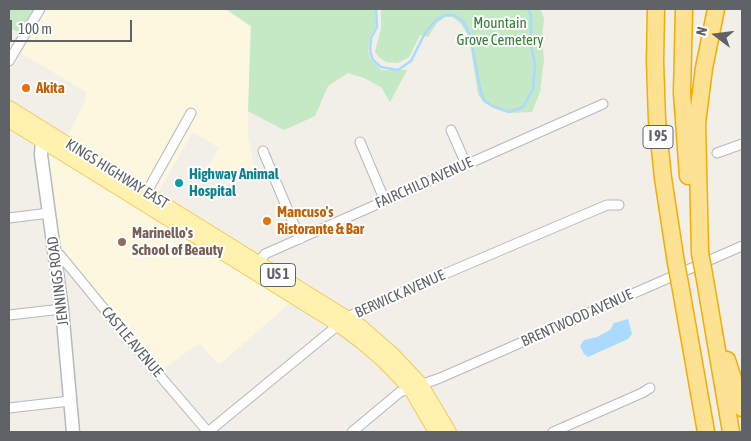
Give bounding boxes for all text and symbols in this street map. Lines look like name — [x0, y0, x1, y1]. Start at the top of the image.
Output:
scale bar — [12, 10, 135, 42]
north arrow — [691, 10, 741, 60]
park label: Mountain Grove Cemetery — [457, 14, 543, 49]
text: 100 m — [18, 20, 52, 37]
text: N — [693, 25, 710, 37]
place label: Akita — [36, 79, 65, 97]
marker: Akita — [20, 82, 32, 94]
road number: I 95 — [643, 125, 673, 148]
street label: KINGS HIGHWAY EAST — [62, 135, 172, 213]
street label: FAIRCHILD AVENUE — [373, 153, 475, 213]
place label: Highway Animal Hospital — [189, 165, 279, 200]
marker: Highway Animal Hospital — [173, 177, 185, 189]
place label: Mancuso's Ristorante & Bar — [277, 203, 364, 238]
marker: Mancuso's Ristorante & Bar — [261, 215, 273, 227]
place label: Marinello's School of Beauty — [132, 224, 223, 259]
street label: JENNINGS ROAD — [44, 235, 72, 327]
marker: Marinello's School of Beauty — [116, 236, 128, 248]
road number: US 1 — [260, 264, 296, 286]
street label: BERWICK AVENUE — [352, 266, 448, 322]
street label: BRENTWOOD AVENUE — [519, 285, 635, 351]
street label: CASTLE AVENUE — [97, 303, 167, 381]

